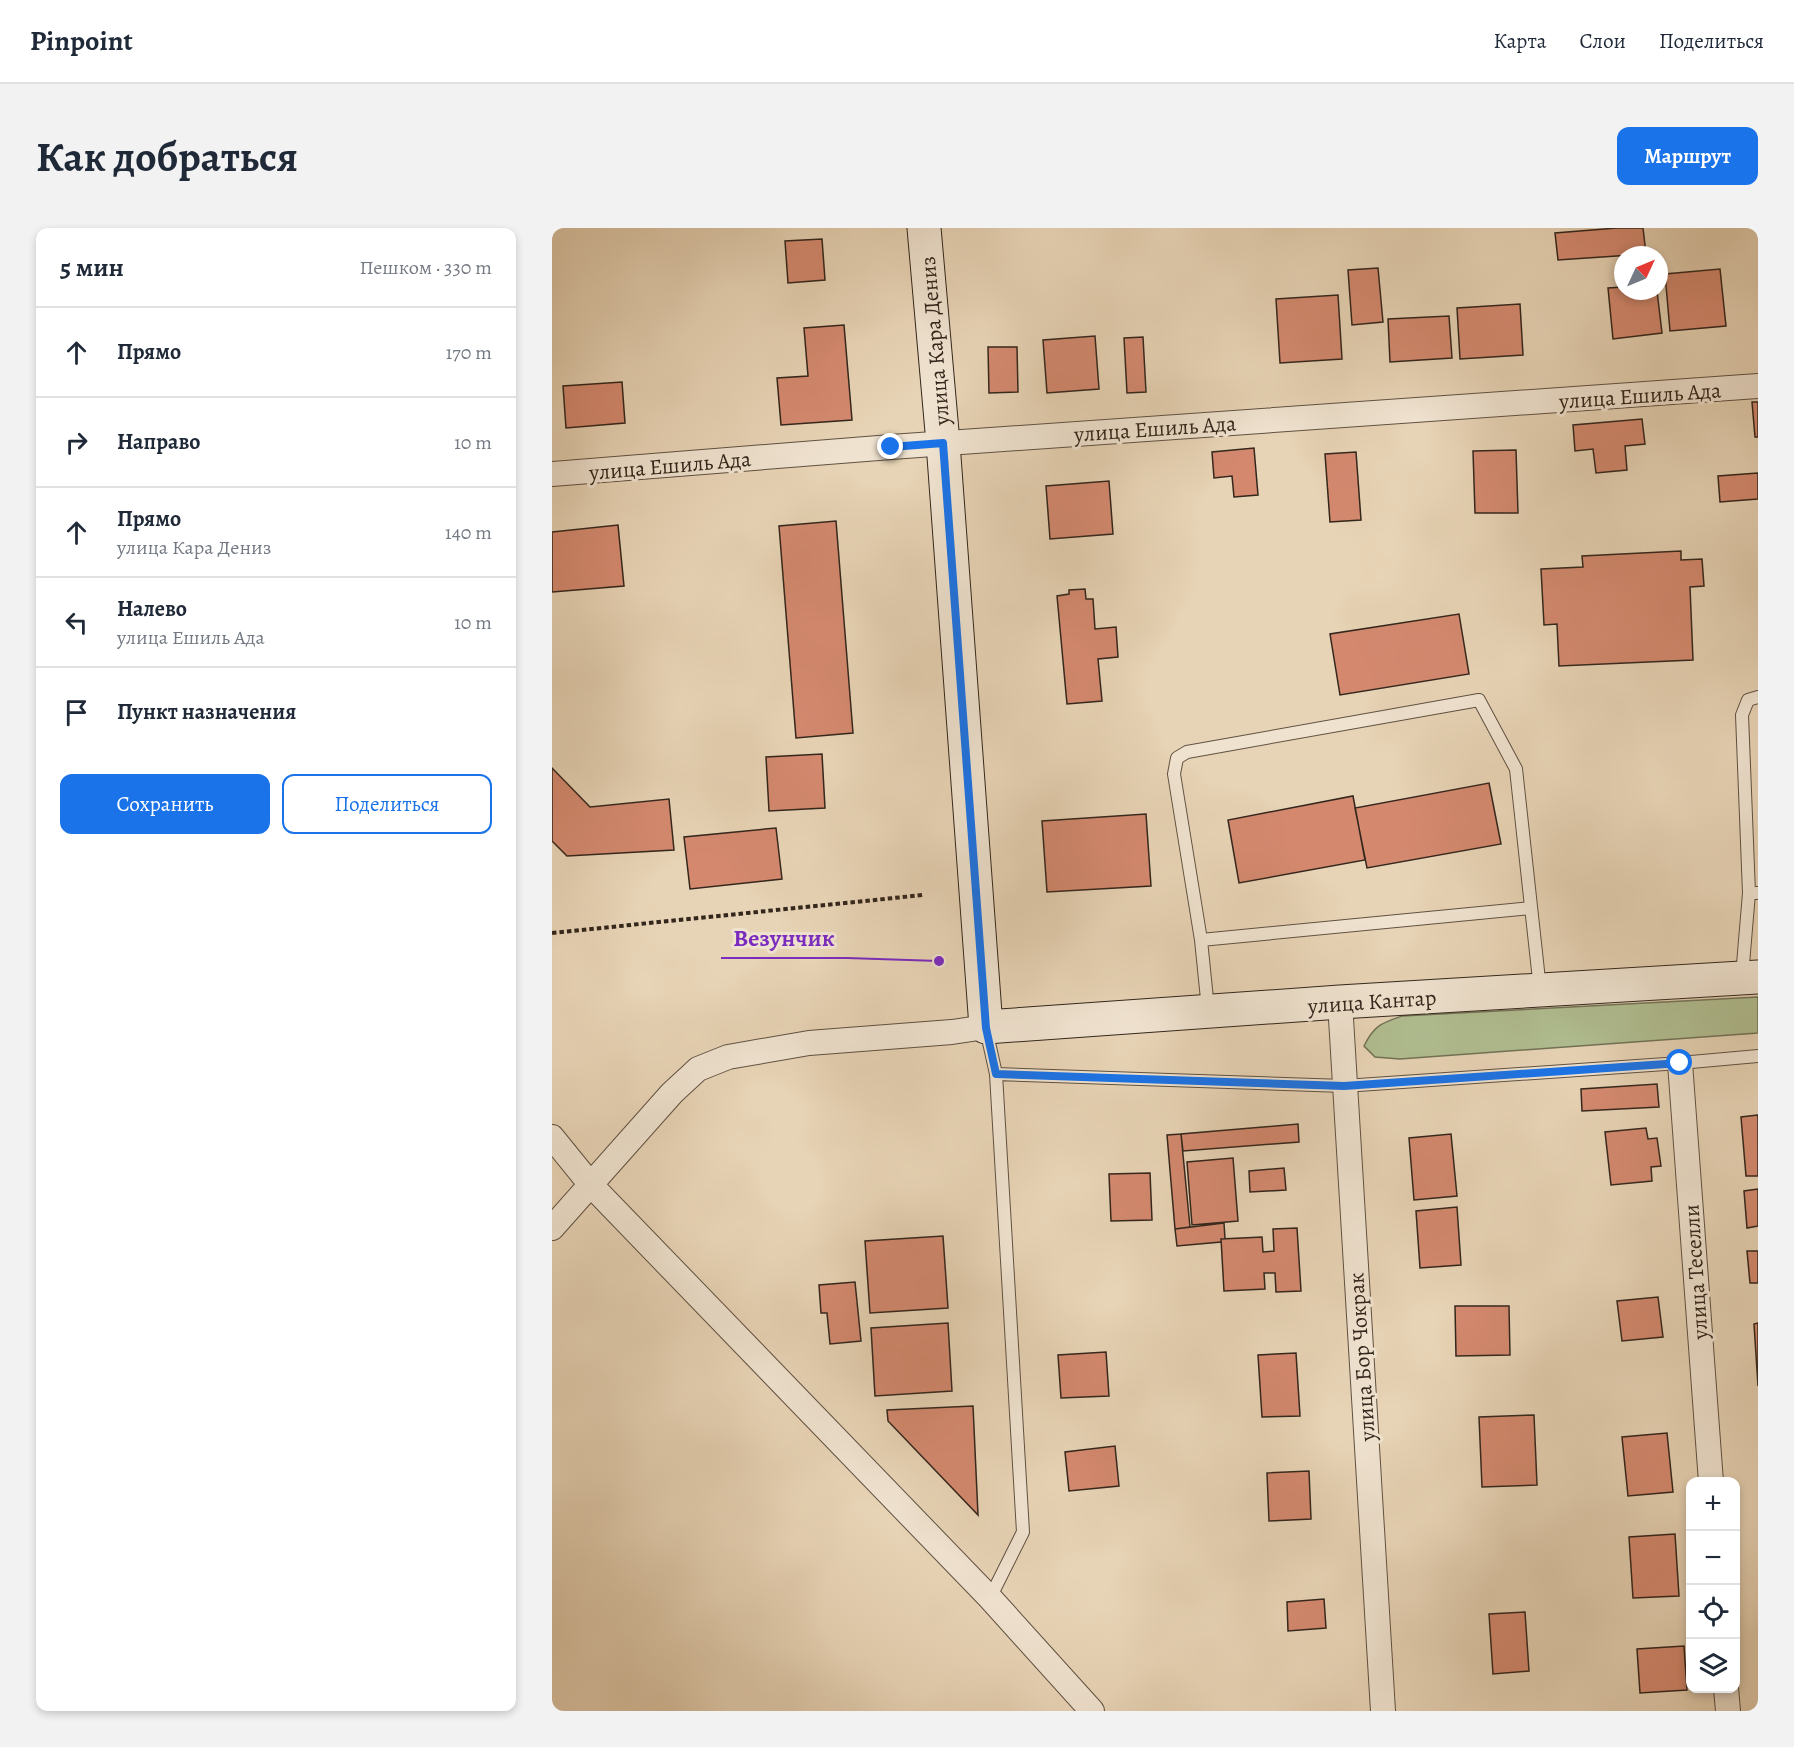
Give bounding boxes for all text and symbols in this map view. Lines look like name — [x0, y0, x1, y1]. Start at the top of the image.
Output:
text: Pinpoint — [30, 22, 133, 60]
text: Карта — [1493, 27, 1546, 55]
text: Слои — [1579, 27, 1626, 55]
text: Поделиться — [1659, 27, 1764, 55]
button: Маршрут — [1617, 127, 1758, 185]
text: Как добраться — [36, 128, 298, 185]
north arrow — [1614, 246, 1668, 300]
text: 5 мин — [60, 250, 124, 285]
text: Пешком · 330 m — [359, 254, 492, 281]
street label: улица Кара Дениз — [913, 255, 957, 428]
icon: ahead — [60, 336, 93, 369]
text: Прямо — [117, 337, 181, 367]
text: 170 m — [446, 339, 492, 366]
street label: улица Ешиль Ада — [1557, 375, 1723, 417]
street label: улица Ешиль Ада — [1072, 408, 1238, 450]
icon: right — [60, 426, 93, 459]
text: Направо — [117, 427, 200, 457]
text: 10 m — [454, 429, 492, 456]
route end — [877, 433, 903, 459]
street label: улица Ешиль Ада — [587, 444, 753, 488]
text: Прямо — [117, 504, 181, 534]
icon: ahead — [60, 516, 93, 549]
text: 140 m — [445, 519, 492, 546]
text: улица Кара Дениз — [117, 534, 271, 561]
text: Налево — [117, 594, 187, 624]
icon: left — [60, 606, 93, 639]
text: 10 m — [454, 609, 492, 636]
text: улица Ешиль Ада — [117, 624, 265, 651]
icon: arrive — [60, 696, 93, 729]
text: Пункт назначения — [117, 697, 296, 727]
button: Сохранить — [60, 774, 270, 834]
button: Поделиться — [282, 774, 492, 834]
callout: Везунчик — [721, 916, 847, 958]
text: Везунчик — [733, 922, 835, 954]
street label: улица Кантар — [1306, 983, 1437, 1022]
route start — [1666, 1049, 1692, 1075]
street label: улица Теселли — [1676, 1203, 1716, 1341]
street label: улица Бор Чокрак — [1341, 1272, 1383, 1443]
map controls — [1686, 1477, 1740, 1693]
button: + — [1686, 1477, 1740, 1531]
button: − — [1686, 1531, 1740, 1585]
button: locate — [1686, 1585, 1740, 1639]
button: layers — [1686, 1639, 1740, 1693]

